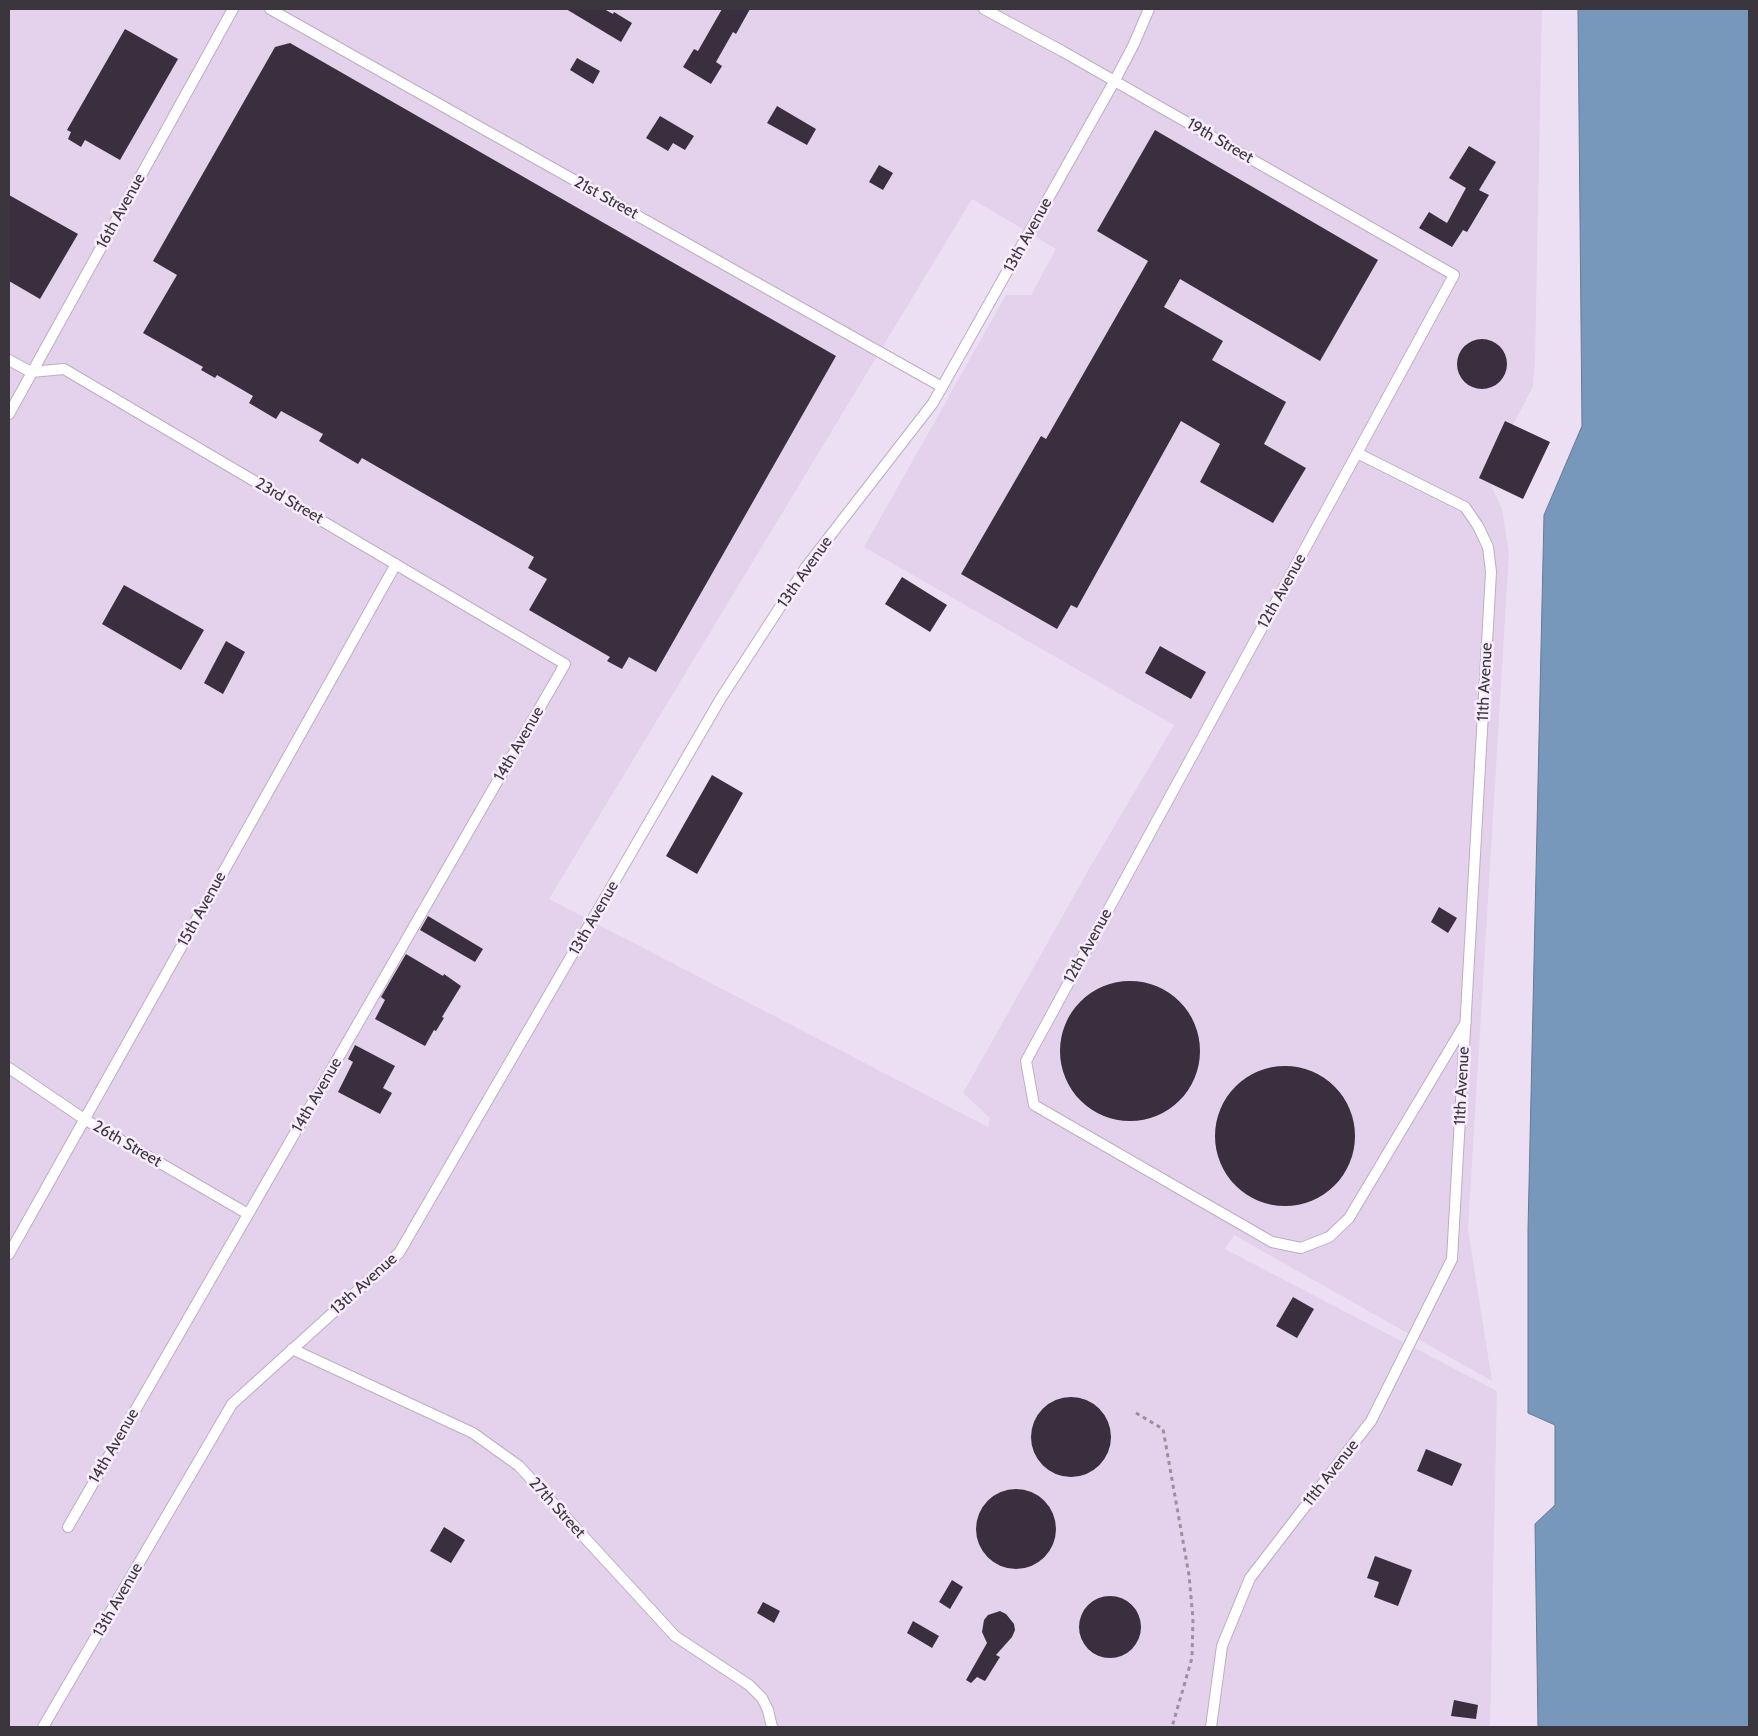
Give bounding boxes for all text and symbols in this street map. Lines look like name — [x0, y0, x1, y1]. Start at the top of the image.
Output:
street label: 19th Street — [1184, 114, 1256, 168]
street label: 16th Avenue — [93, 170, 149, 252]
street label: 21st Street — [571, 173, 641, 223]
street label: 13th Avenue — [1000, 194, 1056, 276]
street label: 23rd Street — [252, 474, 326, 528]
street label: 13th Avenue — [774, 533, 836, 611]
street label: 12th Avenue — [1254, 550, 1310, 632]
street label: 11th Avenue — [1473, 642, 1497, 722]
street label: 14th Avenue — [490, 703, 548, 785]
street label: 15th Avenue — [174, 868, 230, 950]
street label: 13th Avenue — [565, 878, 623, 958]
street label: 12th Avenue — [1060, 905, 1116, 987]
street label: 11th Avenue — [1450, 1046, 1474, 1126]
street label: 14th Avenue — [288, 1054, 346, 1136]
street label: 26th Street — [89, 1117, 165, 1171]
street label: 13th Avenue — [327, 1249, 401, 1319]
street label: 14th Avenue — [85, 1405, 143, 1487]
street label: 11th Avenue — [1299, 1436, 1363, 1510]
street label: 27th Street — [525, 1474, 589, 1542]
street label: 13th Avenue — [89, 1560, 147, 1640]

